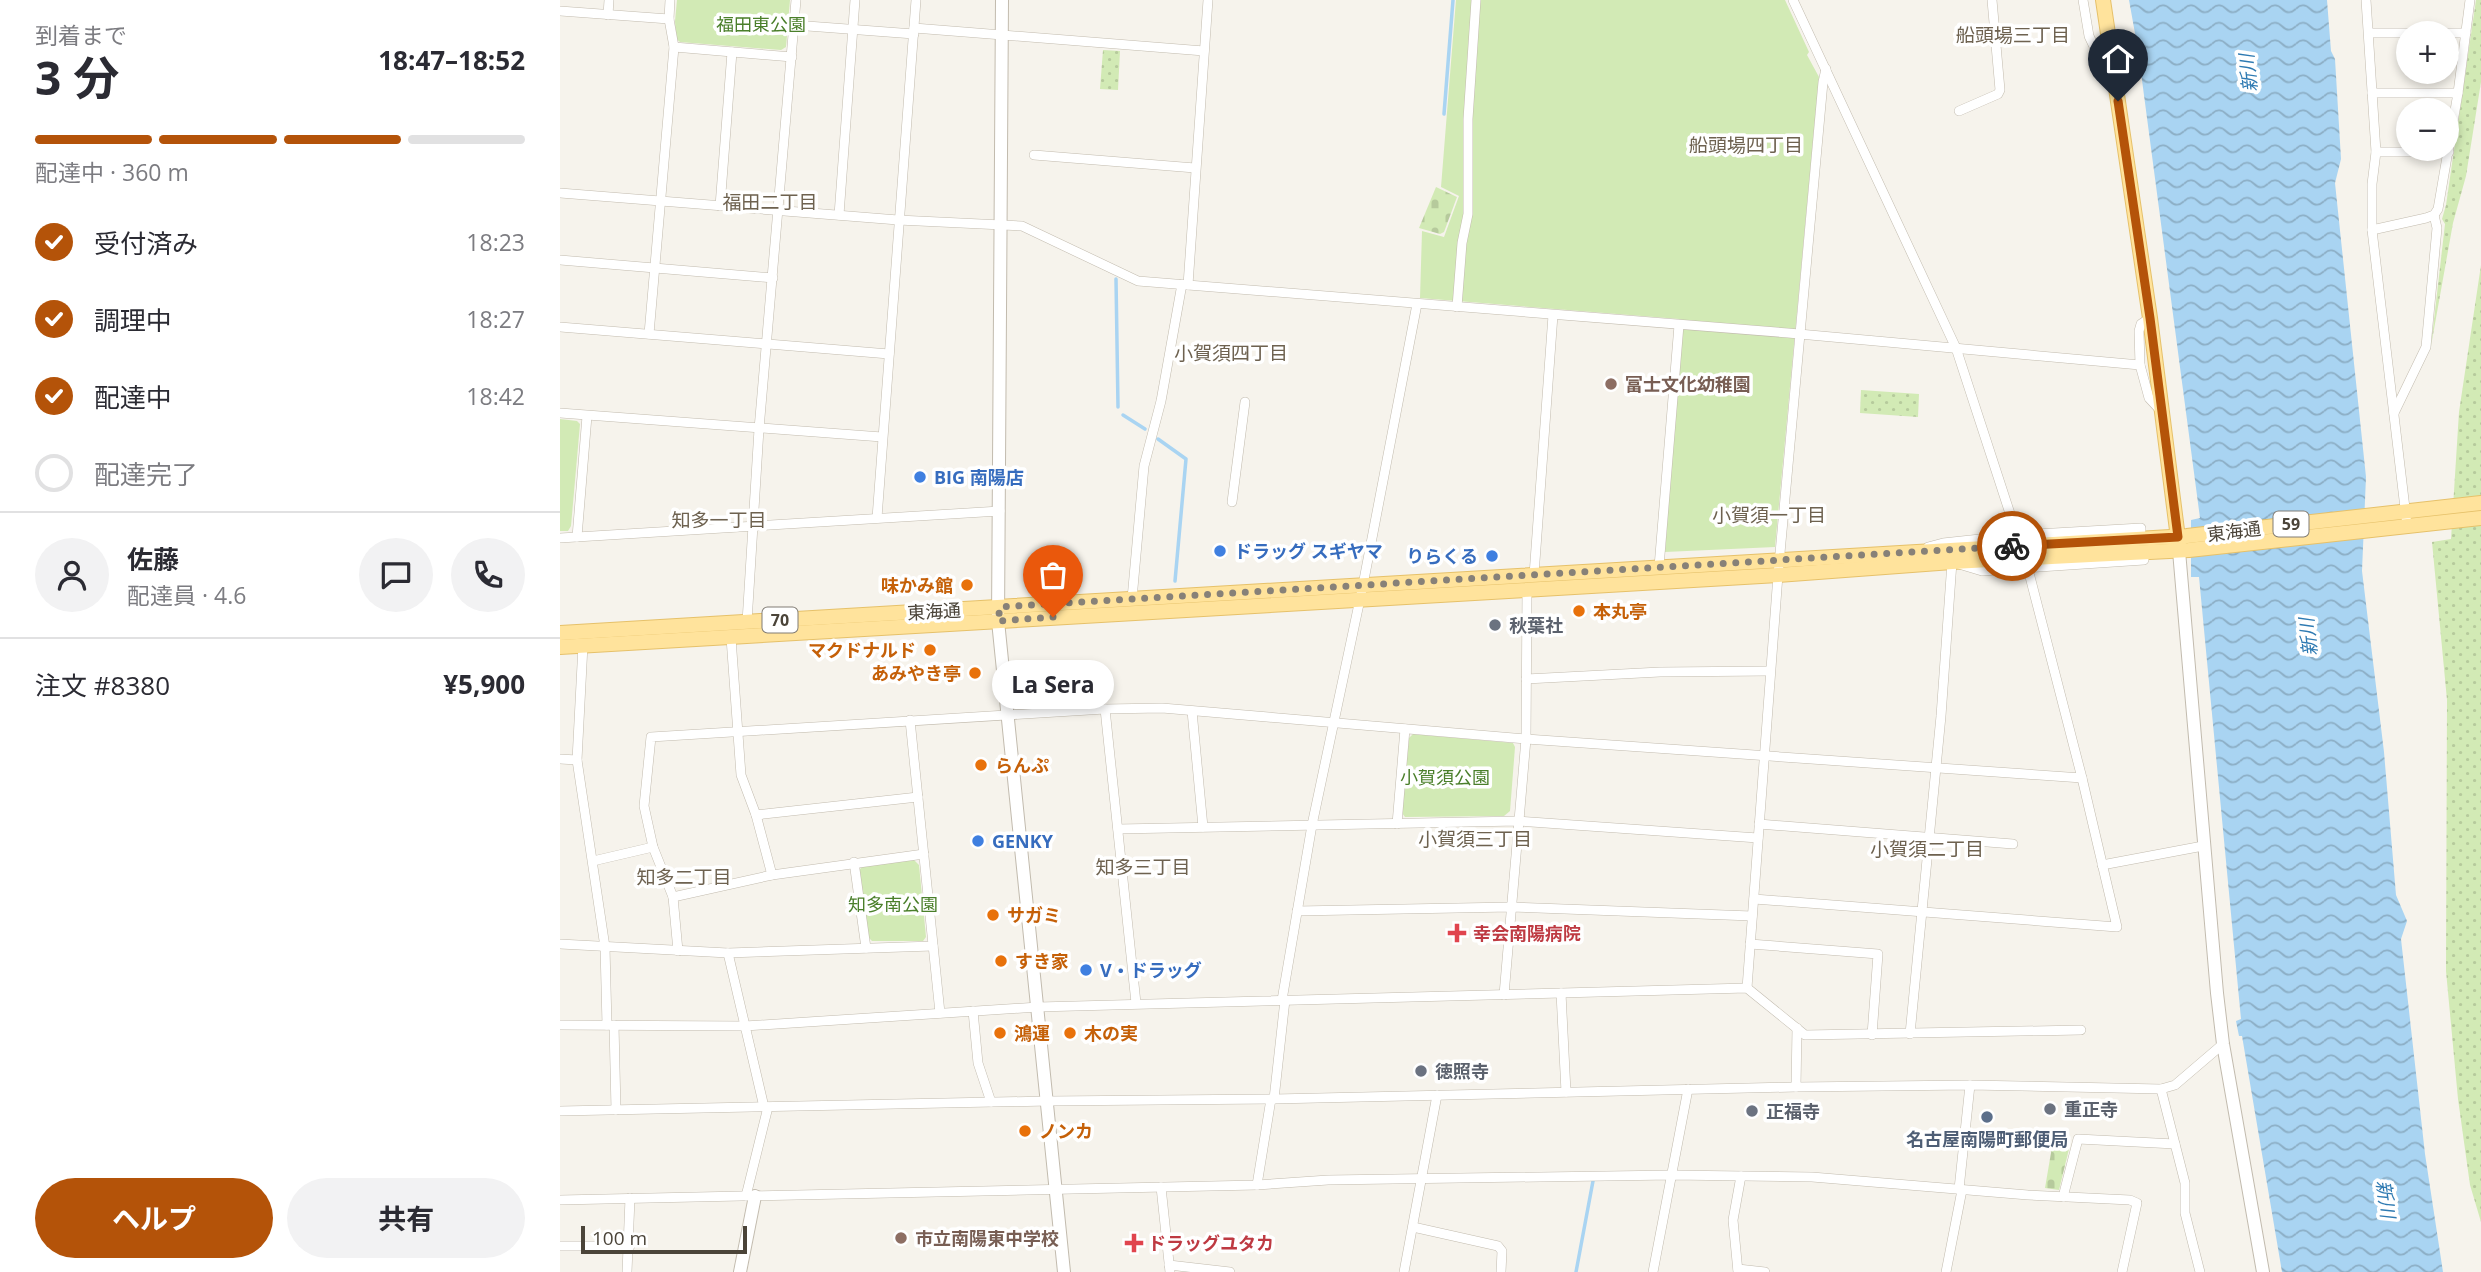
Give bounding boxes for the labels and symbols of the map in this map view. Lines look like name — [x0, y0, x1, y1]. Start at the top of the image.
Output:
park label: 福田東公園 — [716, 12, 806, 36]
district label: 船頭場三丁目 — [1956, 22, 2070, 48]
pin — [2088, 29, 2148, 101]
water label: 新川 — [2233, 51, 2263, 93]
district label: 船頭場四丁目 — [1689, 132, 1803, 158]
district label: 福田二丁目 — [722, 189, 818, 215]
district label: 小賀須四丁目 — [1174, 340, 1288, 366]
place label: 富士文化幼稚園 — [1625, 372, 1751, 396]
marker: 富士文化幼稚園 — [1603, 376, 1619, 392]
place label: BIG 南陽店 — [934, 465, 1024, 489]
marker: BIG 南陽店 — [912, 469, 928, 485]
district label: 小賀須一丁目 — [1712, 502, 1826, 528]
district label: 知多一丁目 — [671, 507, 767, 533]
courier — [1977, 511, 2047, 581]
road number: 59 — [2274, 512, 2308, 537]
street label: 東海通 — [2206, 516, 2262, 546]
place label: ドラッグ スギヤマ — [1234, 539, 1383, 563]
marker: ドラッグ スギヤマ — [1212, 543, 1228, 559]
place label: りらくる — [1406, 544, 1478, 568]
pin — [1023, 545, 1083, 617]
marker: りらくる — [1484, 548, 1500, 564]
place label: 味かみ館 — [881, 573, 953, 597]
marker: 味かみ館 — [959, 577, 975, 593]
street label: 東海通 — [906, 598, 962, 624]
place label: 本丸亭 — [1593, 599, 1647, 623]
marker: 本丸亭 — [1571, 603, 1587, 619]
road number: 70 — [762, 608, 798, 632]
place label: 秋葉社 — [1509, 613, 1563, 637]
water label: 新川 — [2293, 615, 2323, 657]
marker: 秋葉社 — [1487, 617, 1503, 633]
place label: マクドナルド — [808, 638, 916, 662]
marker: マクドナルド — [922, 642, 938, 658]
callout: La Sera — [992, 659, 1114, 708]
place label: あみやき亭 — [871, 661, 961, 685]
marker: あみやき亭 — [967, 665, 983, 681]
place label: らんぷ — [995, 753, 1049, 777]
marker: らんぷ — [973, 757, 989, 773]
park label: 小賀須公園 — [1400, 765, 1490, 789]
district label: 小賀須三丁目 — [1418, 826, 1532, 852]
place label: GENKY — [992, 829, 1054, 853]
marker: GENKY — [970, 833, 986, 849]
district label: 小賀須二丁目 — [1870, 836, 1984, 862]
district label: 知多三丁目 — [1095, 854, 1191, 880]
district label: 知多二丁目 — [636, 864, 732, 890]
park label: 知多南公園 — [848, 892, 938, 916]
place label: サガミ — [1007, 903, 1061, 927]
marker: サガミ — [985, 907, 1001, 923]
place label: 幸会南陽病院 — [1473, 921, 1581, 945]
marker: 幸会南陽病院 — [1447, 923, 1467, 943]
place label: すき家 — [1015, 949, 1069, 973]
marker: すき家 — [993, 953, 1009, 969]
place label: V・ドラッグ — [1100, 958, 1202, 982]
marker: V・ドラッグ — [1078, 962, 1094, 978]
place label: 鴻運 — [1014, 1021, 1050, 1045]
place label: 木の実 — [1084, 1021, 1138, 1045]
marker: 鴻運 — [992, 1025, 1008, 1041]
marker: 木の実 — [1062, 1025, 1078, 1041]
place label: 徳照寺 — [1435, 1059, 1489, 1083]
marker: 徳照寺 — [1413, 1063, 1429, 1079]
place label: 重正寺 — [2064, 1097, 2118, 1121]
place label: 正福寺 — [1766, 1099, 1820, 1123]
marker: 重正寺 — [2042, 1101, 2058, 1117]
marker: 正福寺 — [1744, 1103, 1760, 1119]
marker: 名古屋南陽町郵便局 — [1979, 1109, 1995, 1125]
place label: ノンカ — [1039, 1119, 1093, 1143]
marker: ノンカ — [1017, 1123, 1033, 1139]
place label: 名古屋南陽町郵便局 — [1906, 1127, 2068, 1151]
water label: 新川 — [2370, 1178, 2402, 1222]
scale bar — [581, 1223, 747, 1255]
place label: 市立南陽東中学校 — [915, 1226, 1059, 1250]
marker: 市立南陽東中学校 — [893, 1230, 909, 1246]
place label: ドラッグユタカ — [1148, 1231, 1274, 1255]
marker: ドラッグユタカ — [1126, 1235, 1142, 1251]

